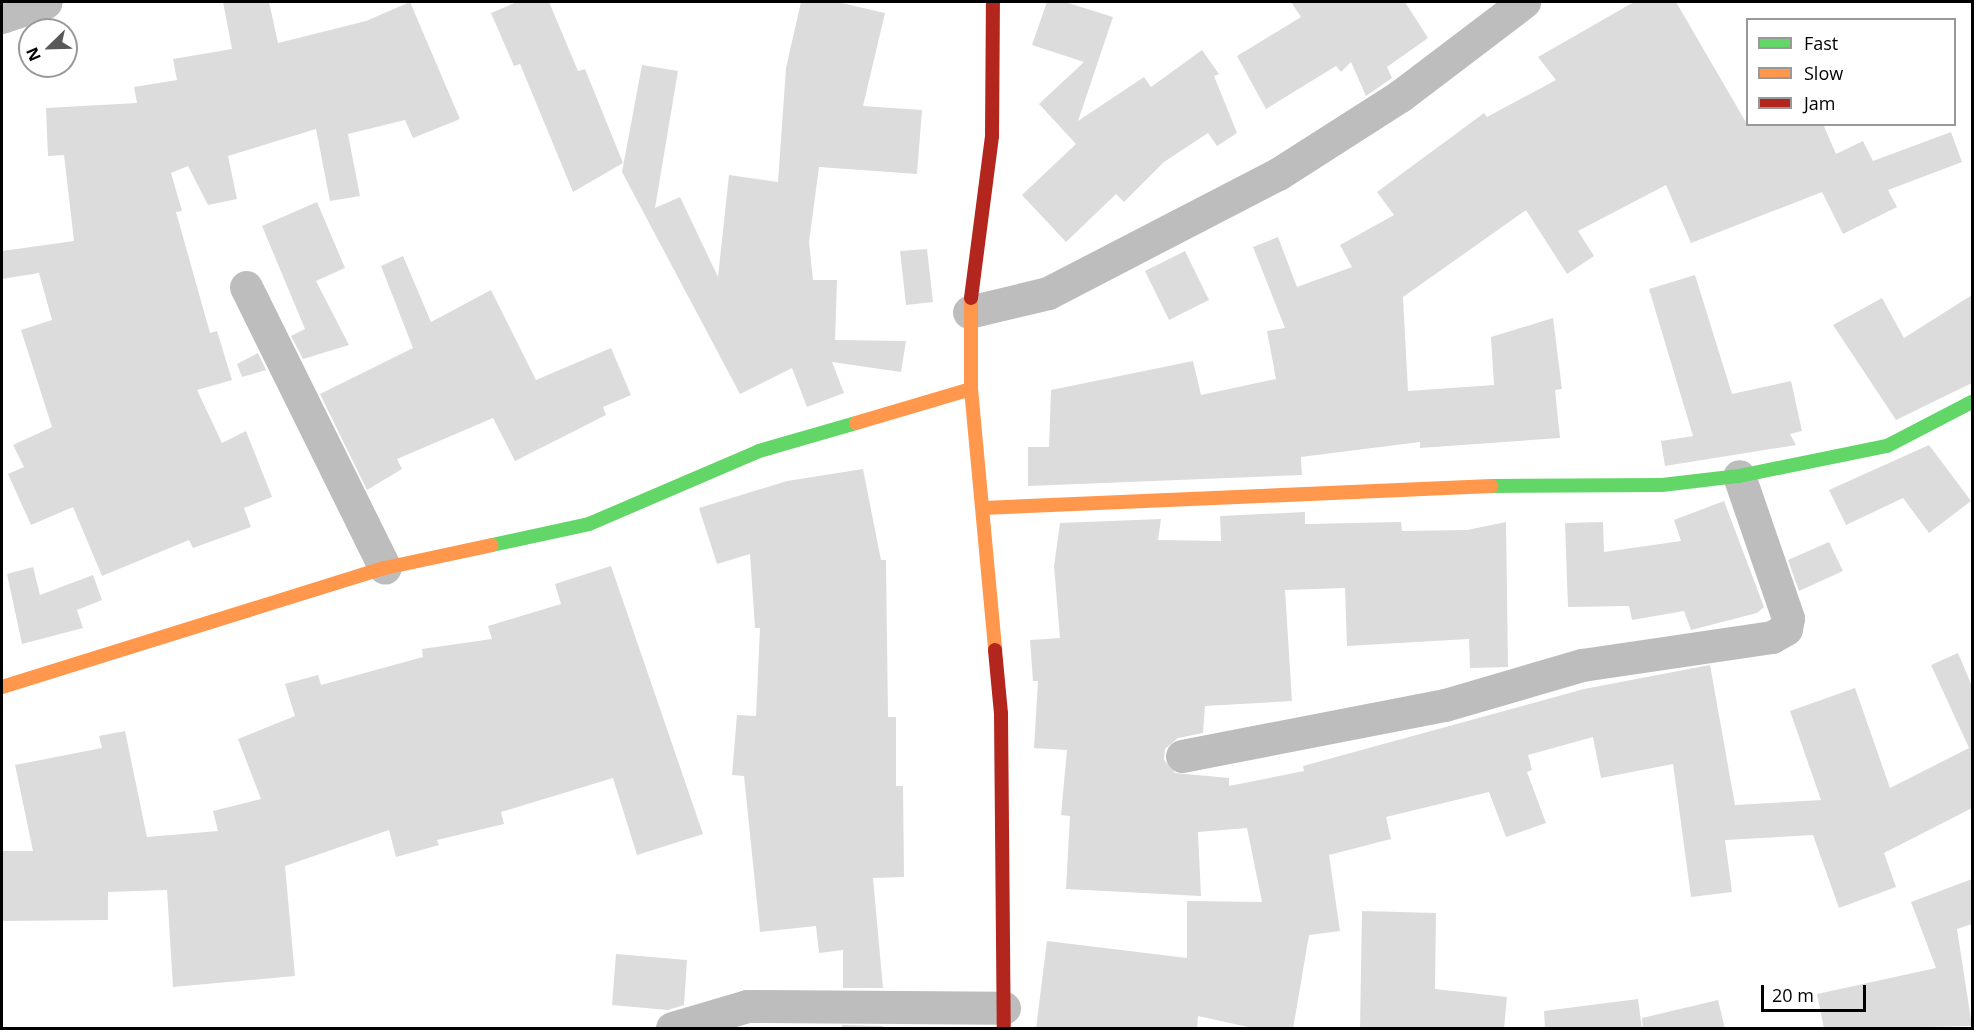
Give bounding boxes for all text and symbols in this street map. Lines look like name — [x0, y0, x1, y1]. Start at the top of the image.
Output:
north arrow — [18, 18, 78, 78]
legend — [1746, 18, 1956, 126]
text: Fast — [1804, 31, 1838, 55]
text: N — [21, 44, 46, 65]
text: Slow — [1804, 61, 1843, 85]
text: Jam — [1804, 91, 1836, 115]
scale bar — [1764, 973, 1869, 1011]
text: 20 m — [1772, 983, 1814, 1007]

